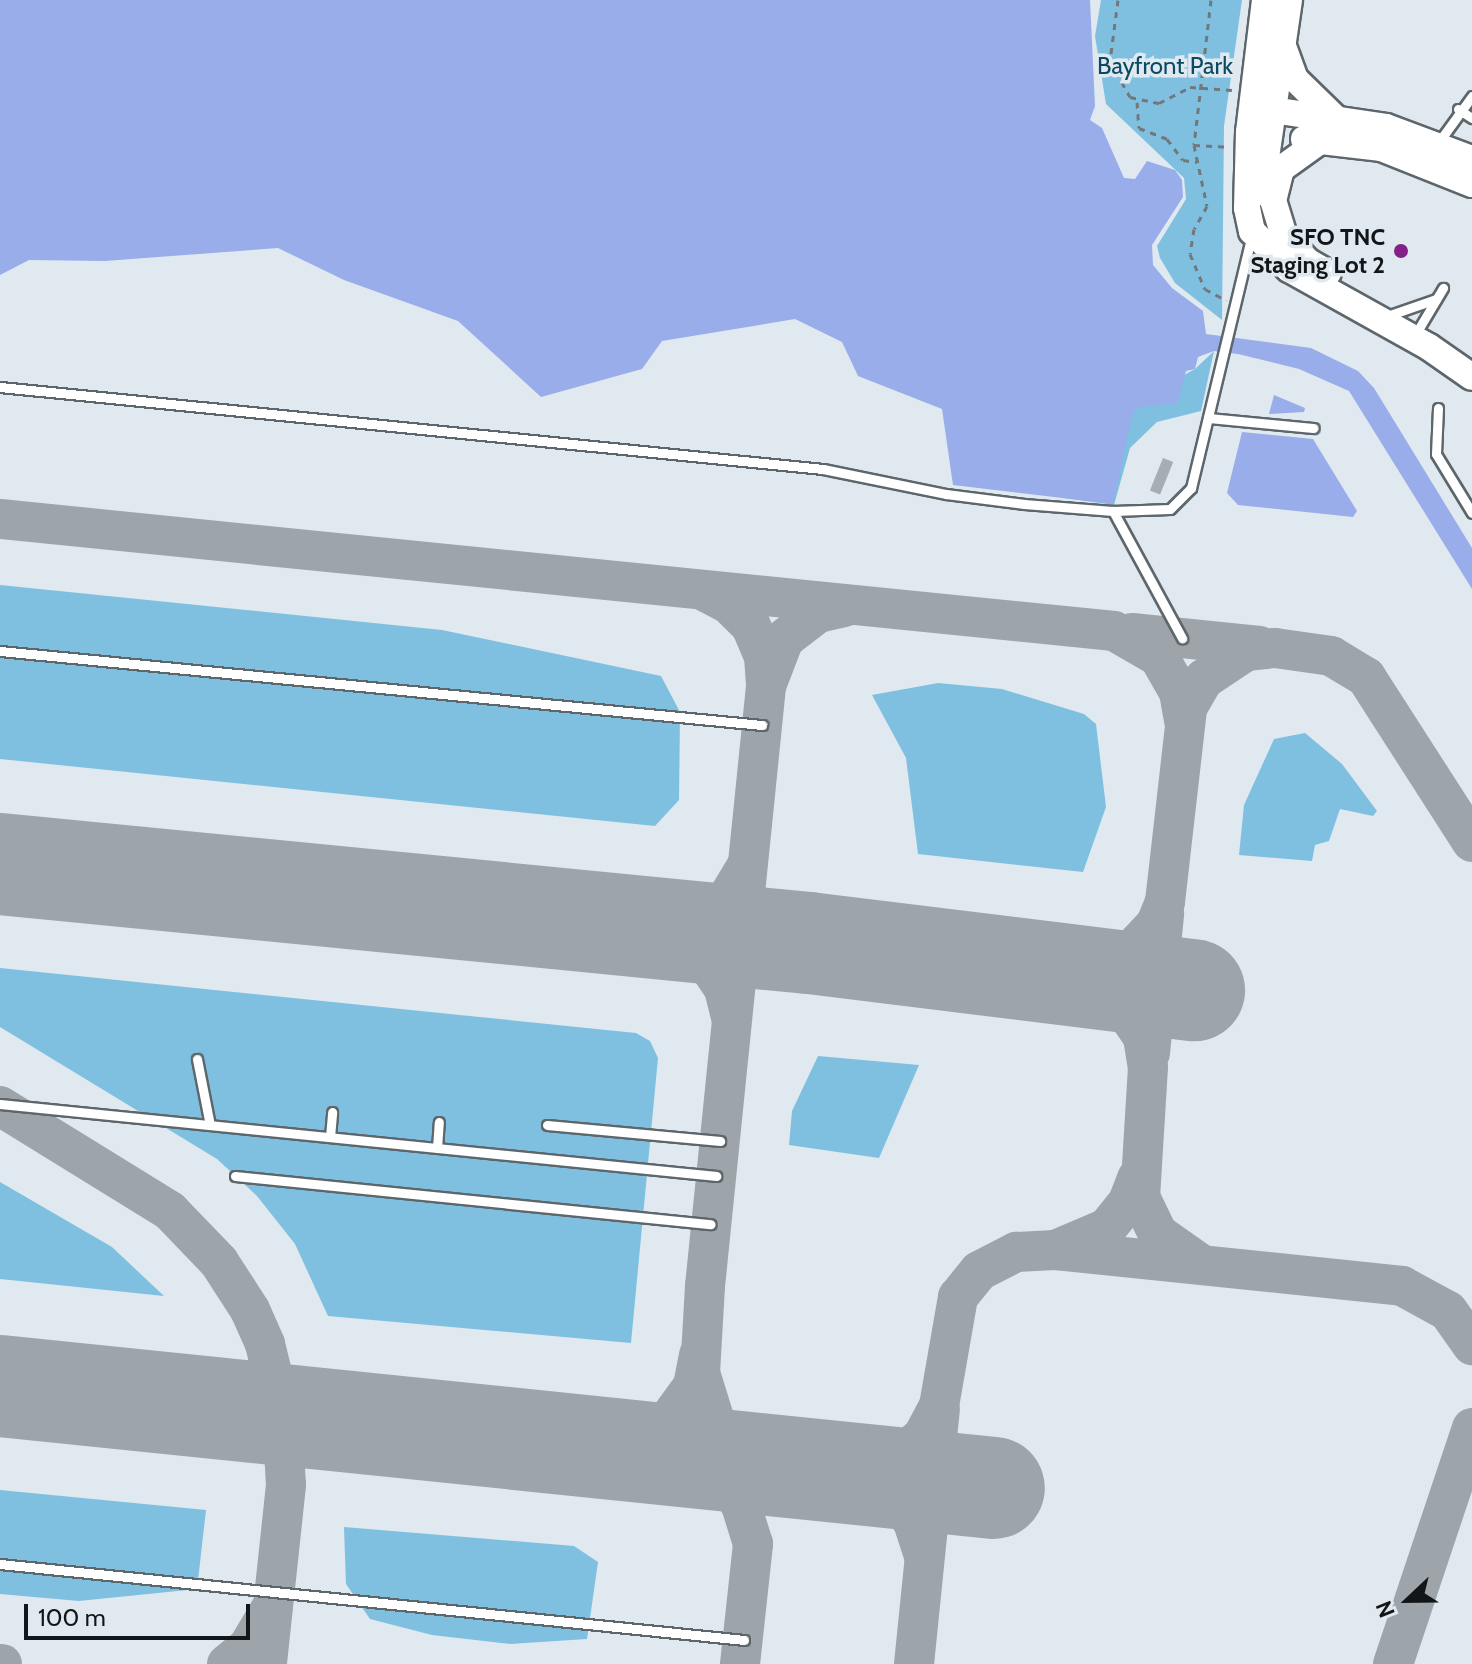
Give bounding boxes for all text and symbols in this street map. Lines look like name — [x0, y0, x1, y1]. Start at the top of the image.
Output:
park label: Bayfront Park — [1097, 52, 1233, 80]
place label: SFO TNC Staging Lot 2 — [1250, 223, 1385, 279]
marker: SFO TNC Staging Lot 2 — [1392, 242, 1410, 260]
north arrow — [1368, 1560, 1448, 1640]
scale bar — [28, 1588, 254, 1638]
text: N — [1370, 1597, 1401, 1621]
text: 100 m — [38, 1603, 106, 1632]

